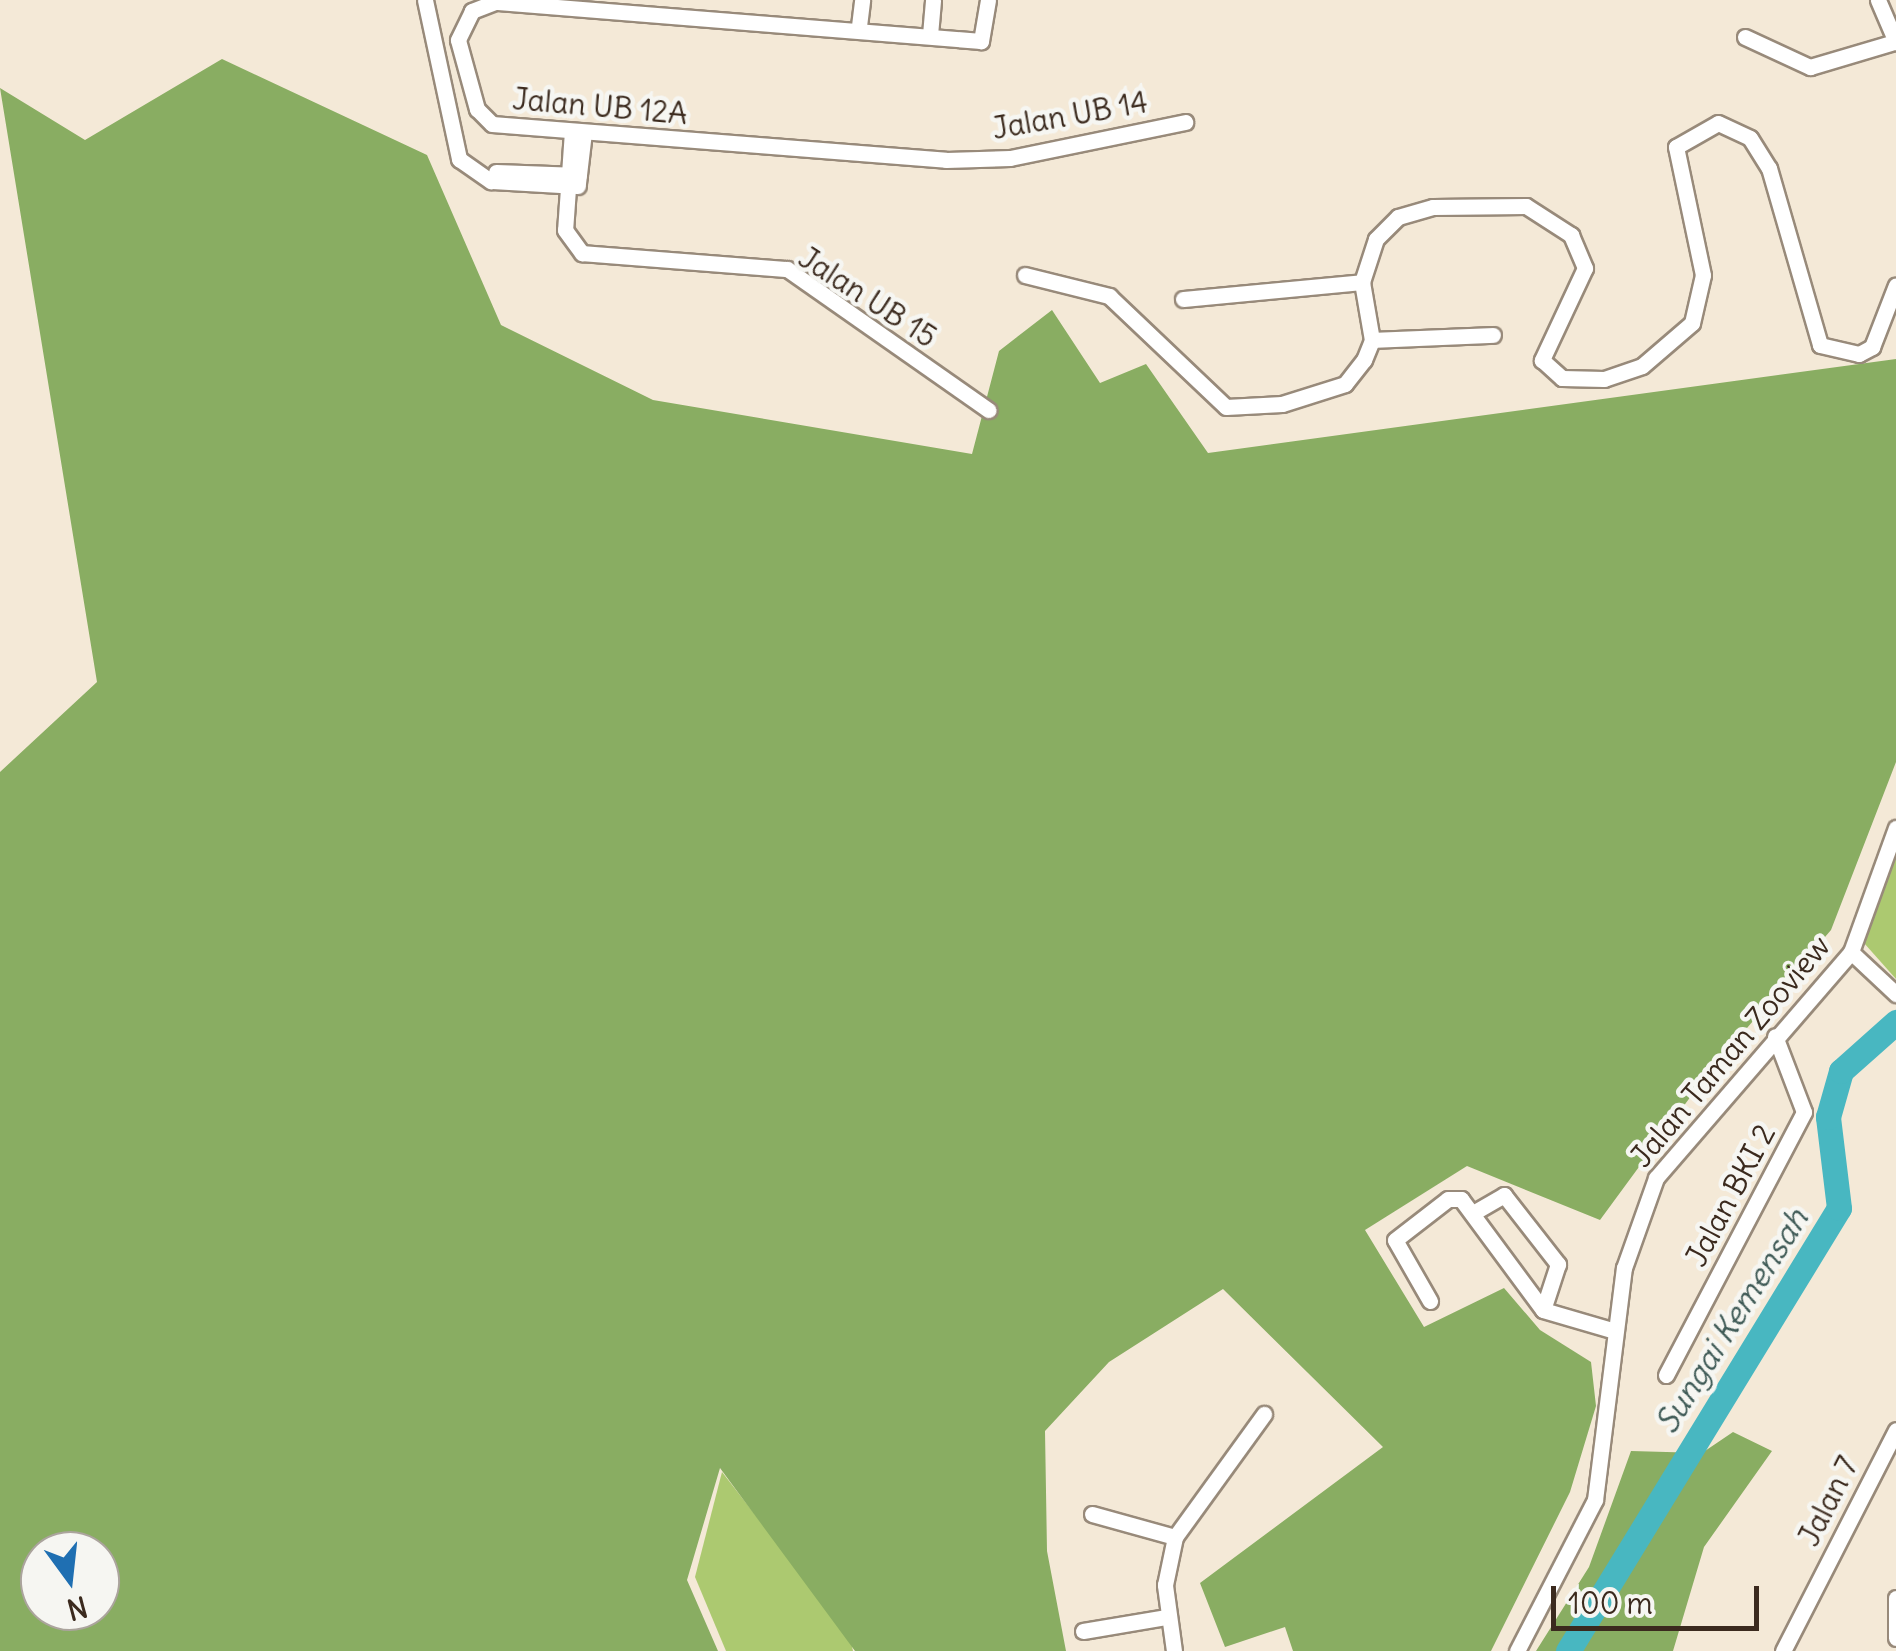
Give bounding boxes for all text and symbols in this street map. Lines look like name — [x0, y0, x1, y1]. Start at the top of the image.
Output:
street label: Jalan UB 12A — [511, 80, 689, 132]
street label: Jalan UB 14 — [989, 84, 1151, 146]
street label: Jalan UB 15 — [792, 239, 944, 355]
street label: Jalan Taman Zooview — [1623, 928, 1837, 1174]
street label: Jalan BKI 2 — [1678, 1118, 1782, 1272]
water label: Sungai Kemensah — [1648, 1202, 1816, 1440]
street label: Jalan 7 — [1790, 1450, 1866, 1552]
north arrow — [20, 1531, 120, 1631]
scale bar — [1556, 1566, 1764, 1628]
text: 100 m — [1568, 1584, 1653, 1622]
text: N — [63, 1588, 91, 1628]

